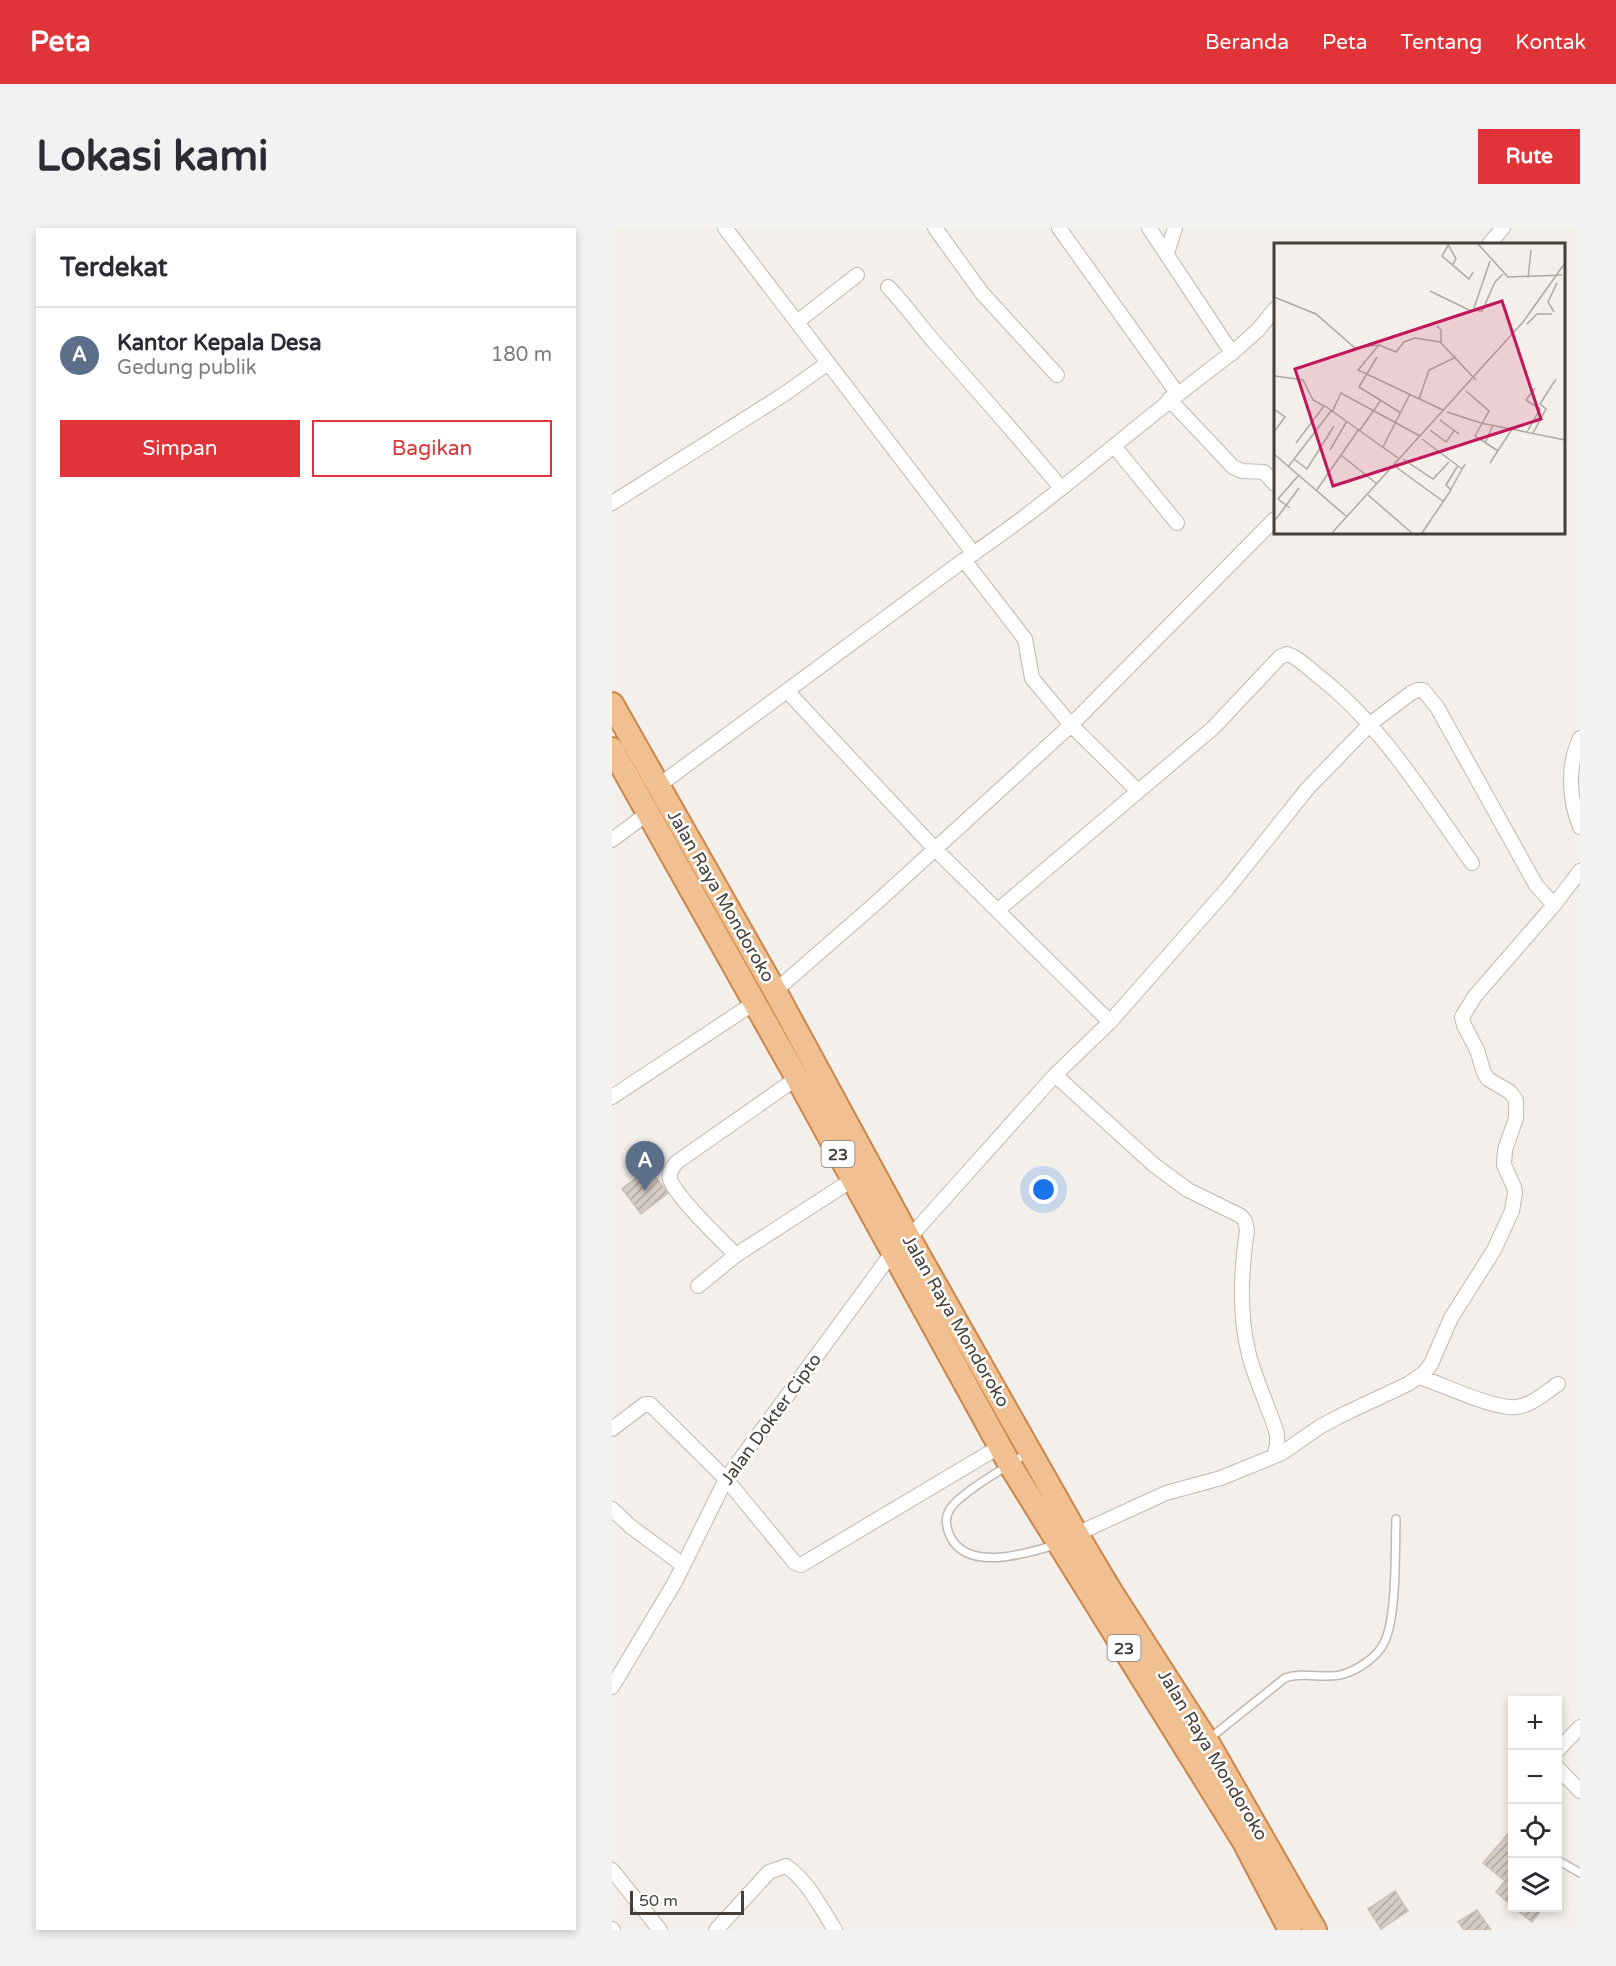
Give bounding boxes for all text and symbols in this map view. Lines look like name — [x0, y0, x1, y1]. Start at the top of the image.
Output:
text: Peta — [30, 25, 91, 59]
text: Beranda — [1205, 30, 1289, 55]
text: Peta — [1322, 30, 1368, 55]
text: Tentang — [1401, 30, 1482, 55]
text: Kontak — [1515, 30, 1586, 55]
button: Rute — [1478, 129, 1580, 184]
text: Lokasi kami — [36, 131, 268, 182]
inset map — [1274, 243, 1565, 534]
text: Terdekat — [60, 252, 168, 283]
text: Kantor Kepala Desa — [117, 330, 322, 356]
text: A — [72, 343, 87, 367]
text: 180 m — [491, 343, 552, 367]
text: Gedung publik — [117, 356, 257, 380]
button: Simpan — [60, 420, 300, 477]
button: Bagikan — [312, 420, 552, 477]
street label: Jalan Raya Mondoroko — [663, 806, 779, 986]
road number: 23 — [822, 1141, 854, 1167]
pin: A — [626, 1142, 664, 1191]
your location — [1029, 1175, 1058, 1204]
street label: Jalan Raya Mondoroko — [898, 1231, 1014, 1411]
street label: Jalan Dokter Cipto — [716, 1349, 826, 1489]
road number: 23 — [1108, 1635, 1140, 1661]
street label: Jalan Raya Mondoroko — [1153, 1666, 1273, 1844]
map controls — [1508, 1696, 1562, 1912]
button: + — [1508, 1696, 1562, 1750]
button: − — [1508, 1750, 1562, 1804]
button: locate — [1508, 1804, 1562, 1858]
button: layers — [1508, 1858, 1562, 1912]
scale bar — [630, 1888, 744, 1916]
text: 50 m — [639, 1891, 678, 1911]

